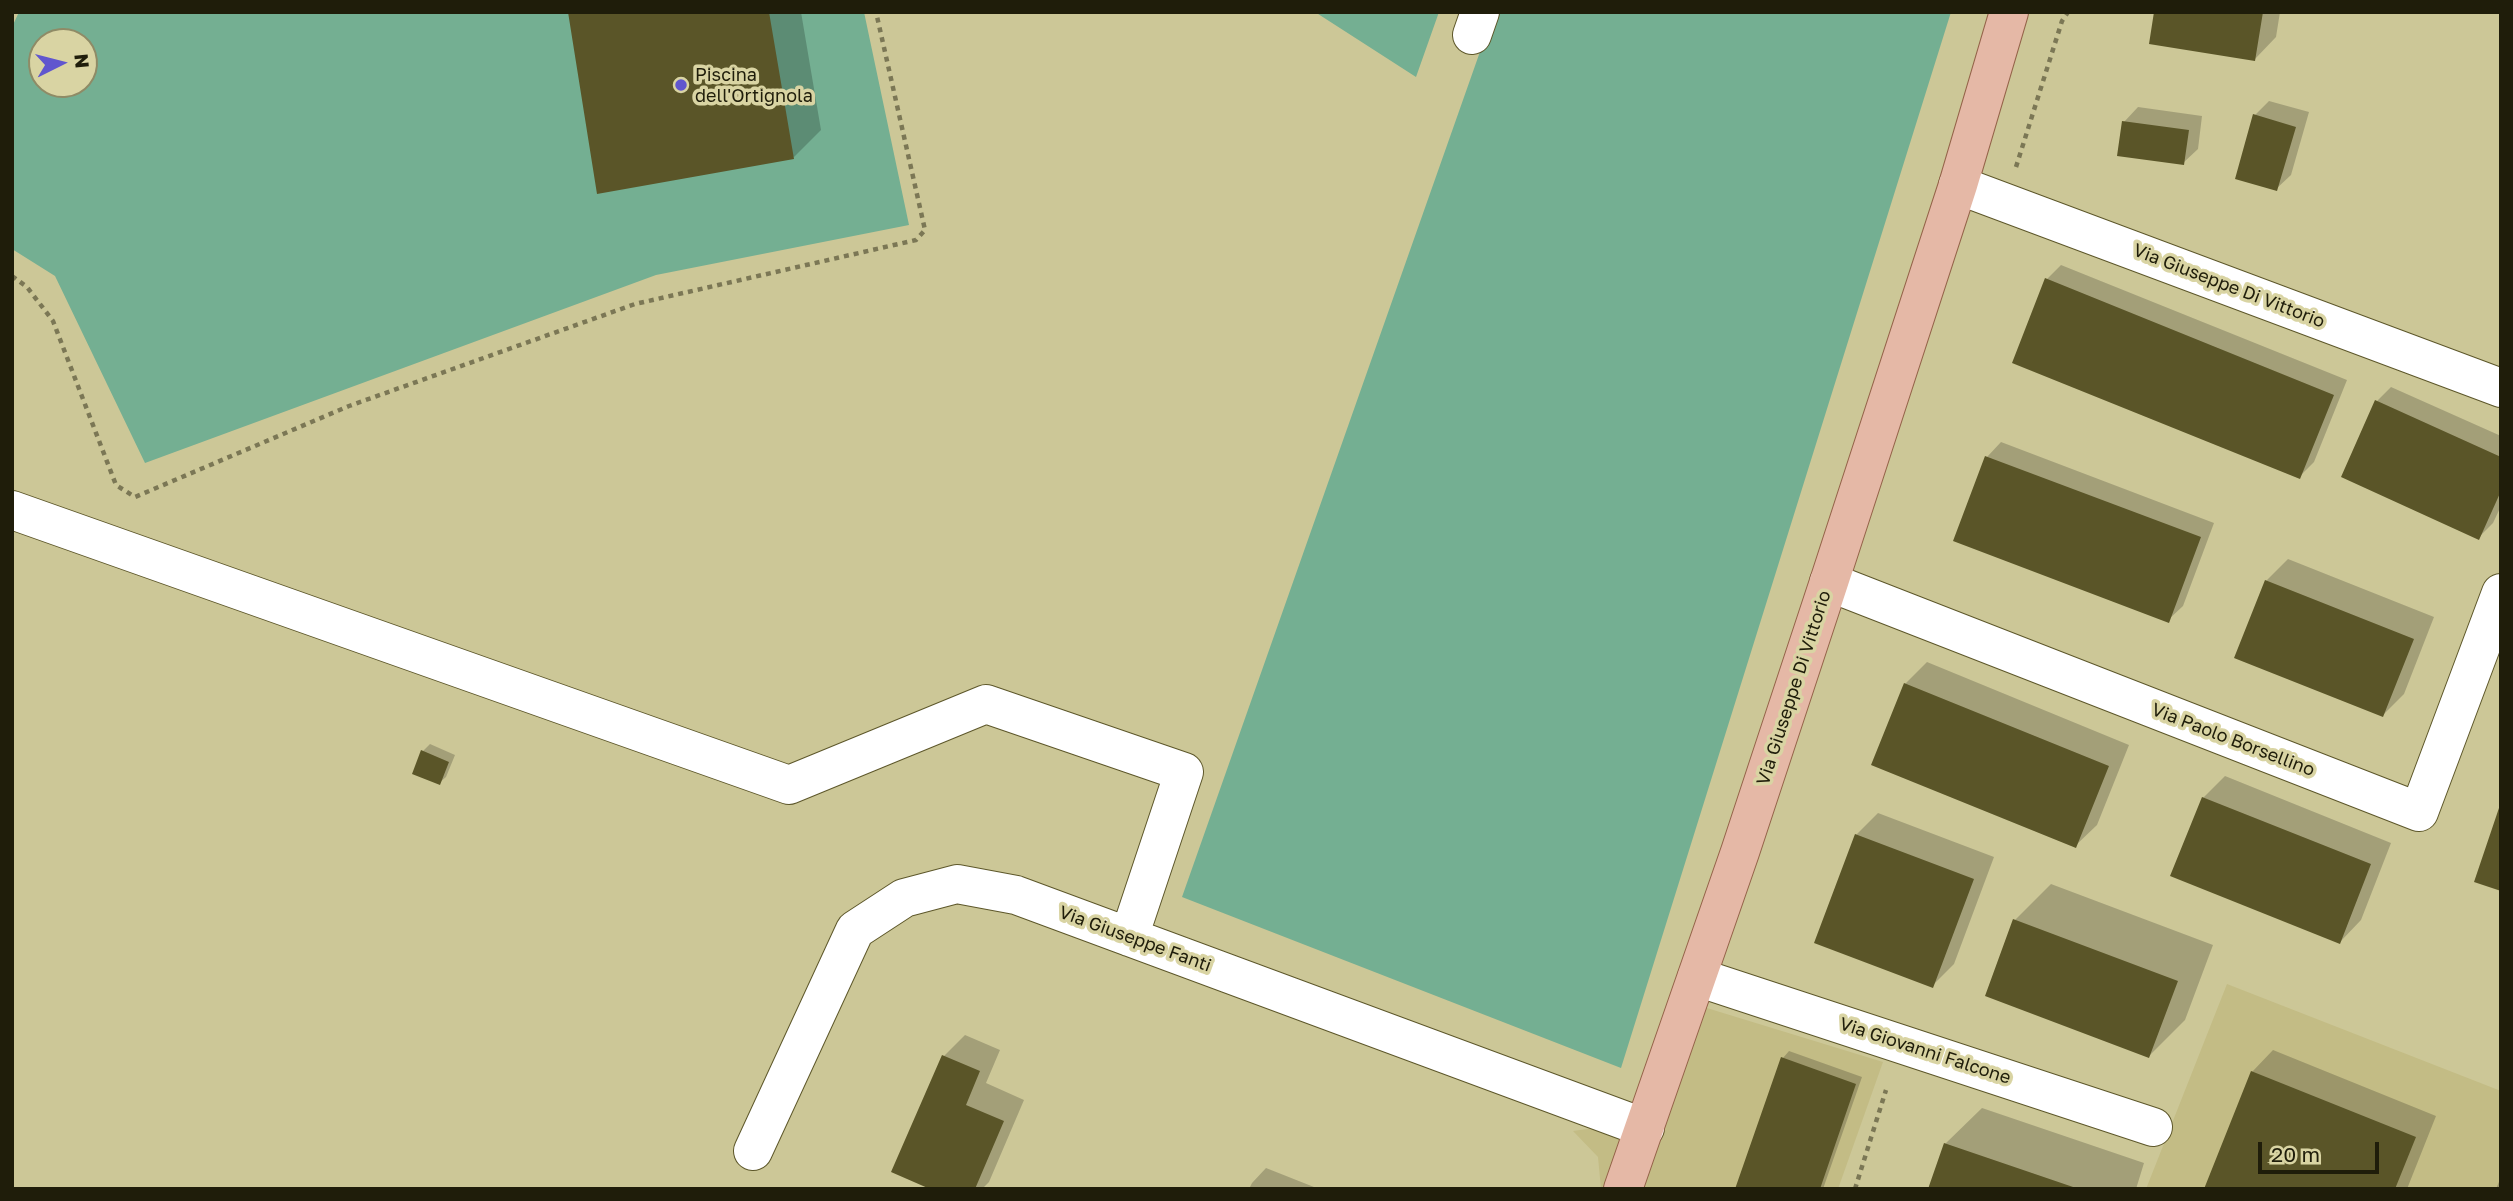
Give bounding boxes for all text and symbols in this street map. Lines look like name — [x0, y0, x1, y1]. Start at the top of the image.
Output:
north arrow — [28, 28, 98, 98]
text: N — [70, 53, 95, 69]
place label: Piscina dell'Ortignola — [695, 64, 813, 106]
marker: Piscina dell'Ortignola — [673, 77, 689, 93]
street label: Via Giuseppe Di Vittorio — [2130, 239, 2328, 333]
street label: Via Giuseppe Di Vittorio — [1752, 588, 1836, 788]
street label: Via Paolo Borsellino — [2148, 699, 2318, 781]
street label: Via Giuseppe Fanti — [1056, 901, 1214, 977]
street label: Via Giovanni Falcone — [1837, 1013, 2013, 1089]
scale bar — [2261, 1128, 2382, 1172]
text: 20 m — [2271, 1141, 2320, 1167]

